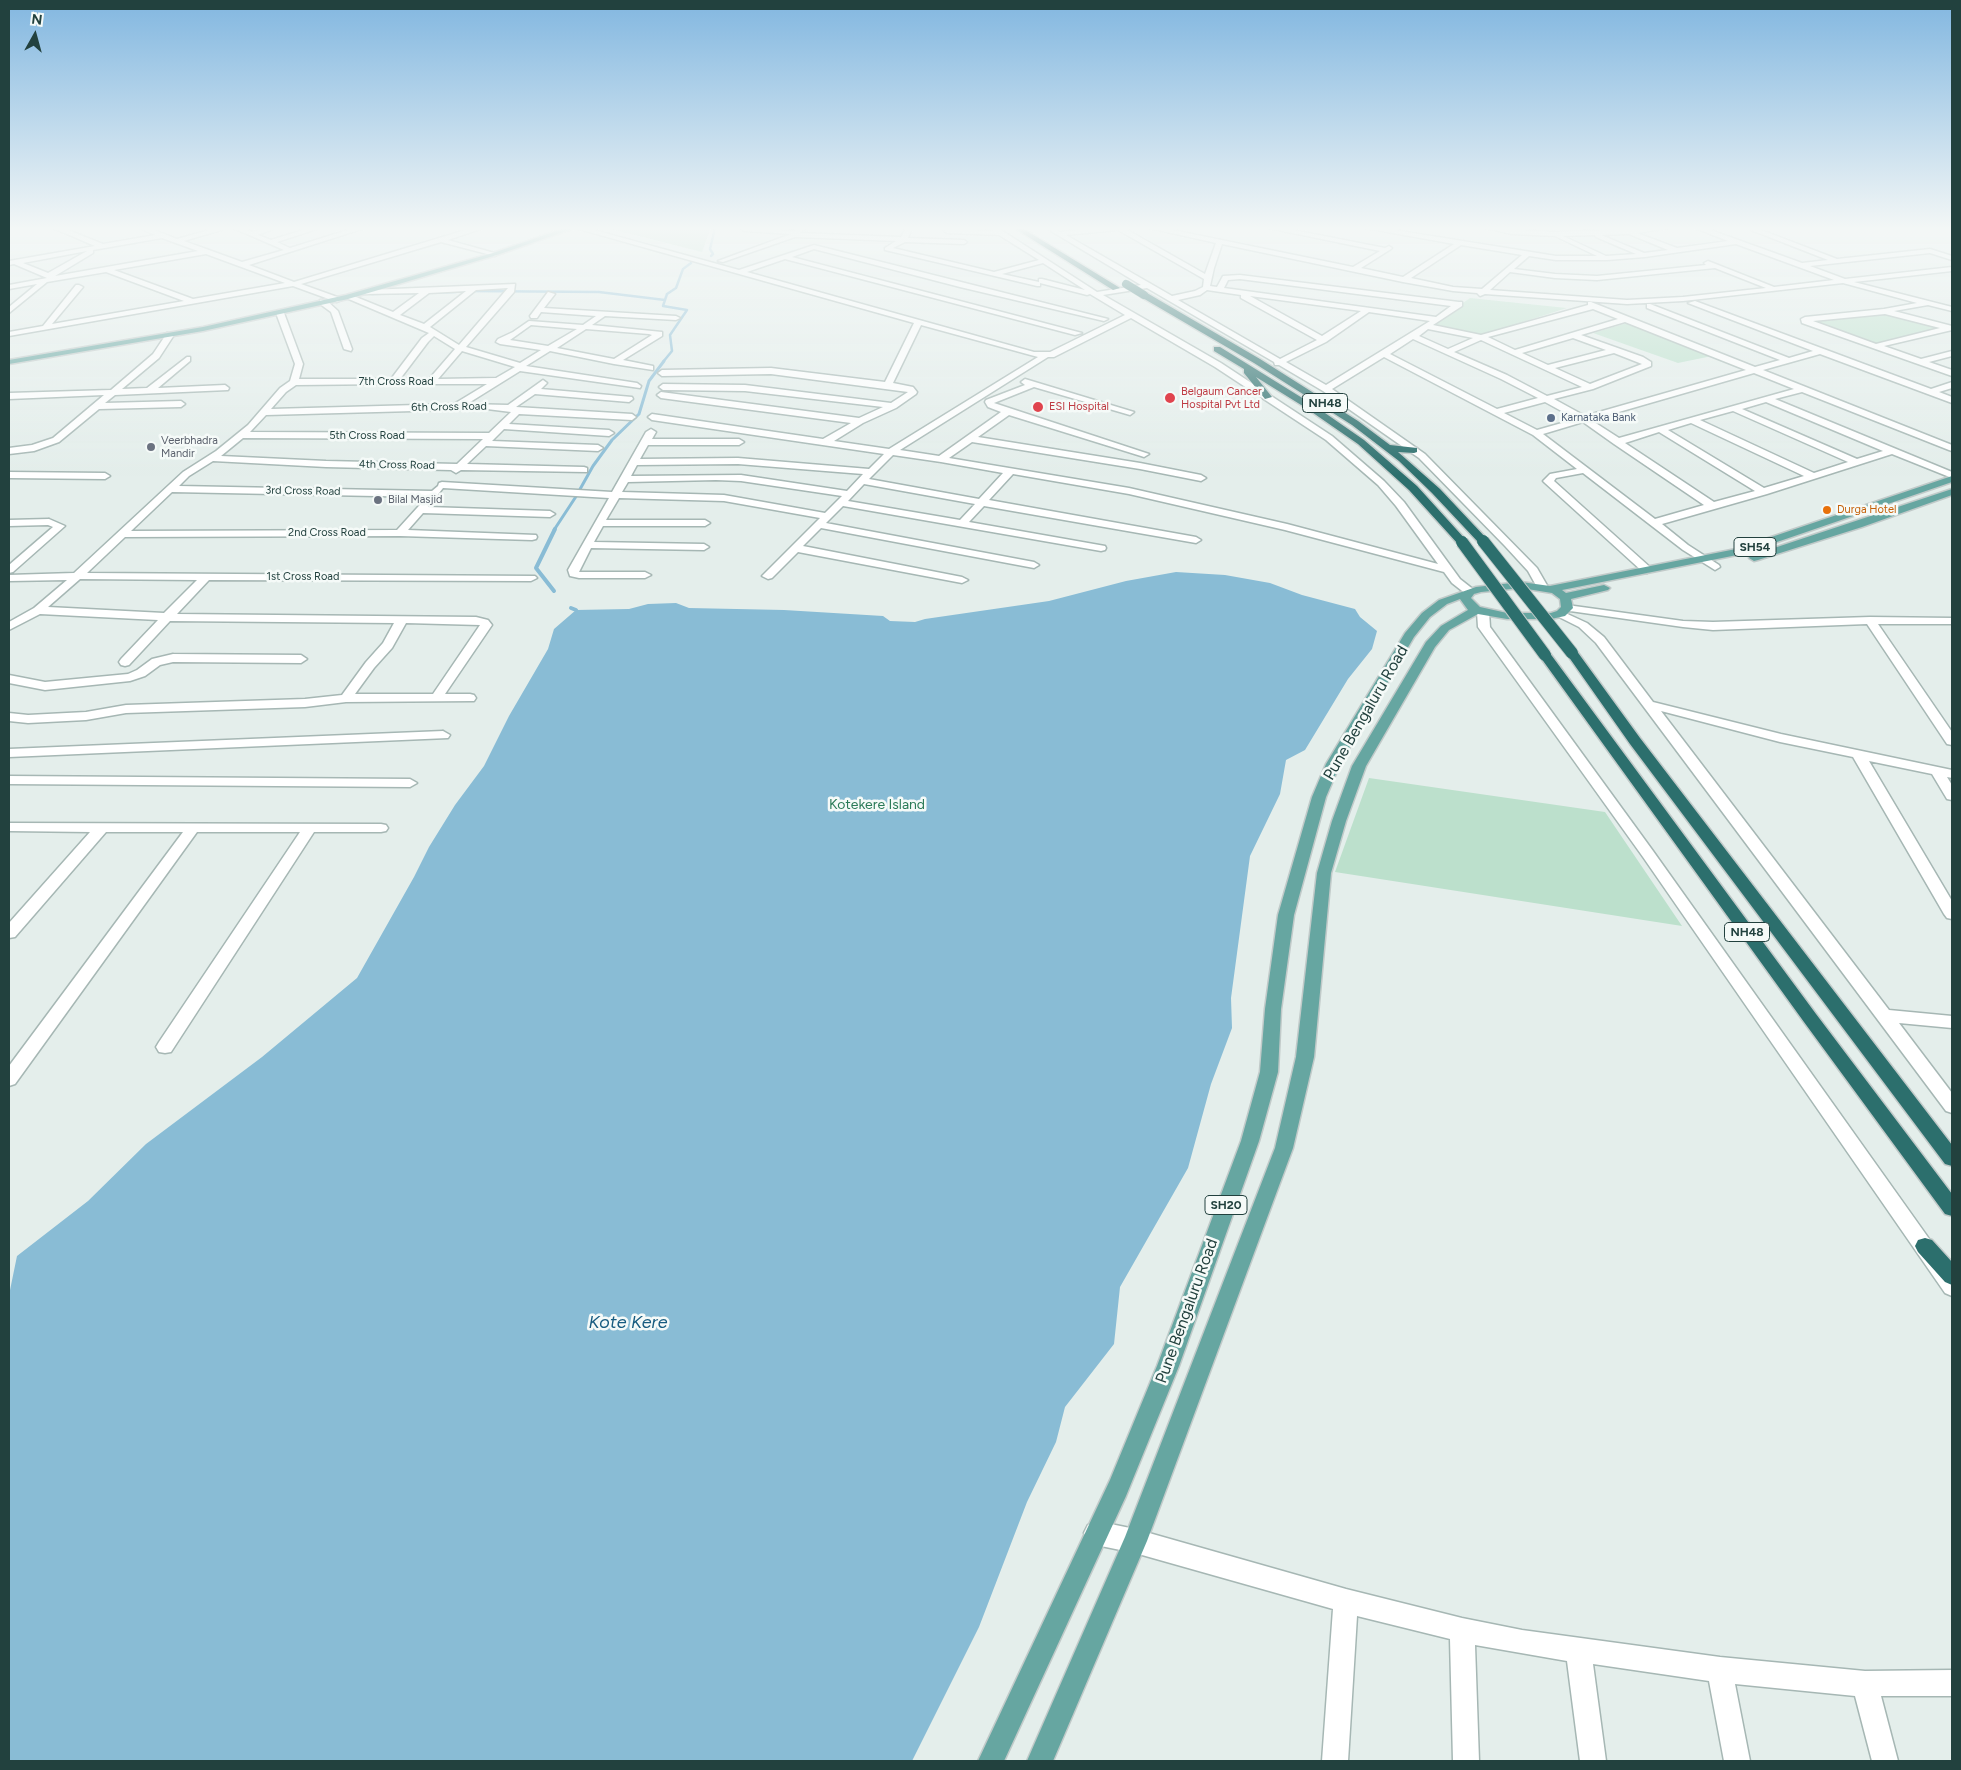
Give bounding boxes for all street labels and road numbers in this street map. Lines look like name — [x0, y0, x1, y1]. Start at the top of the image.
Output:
street label: 7th Cross Road — [358, 375, 434, 389]
road number: NH48 — [1302, 393, 1348, 412]
street label: 6th Cross Road — [411, 400, 487, 414]
street label: 5th Cross Road — [329, 429, 405, 443]
street label: 4th Cross Road — [359, 458, 435, 472]
street label: 3rd Cross Road — [265, 484, 341, 498]
street label: 2nd Cross Road — [288, 526, 366, 540]
road number: SH54 — [1734, 538, 1776, 556]
street label: 1st Cross Road — [267, 570, 339, 584]
street label: Pune Bengaluru Road — [1320, 642, 1412, 784]
road number: NH48 — [1724, 922, 1770, 942]
road number: SH20 — [1205, 1196, 1247, 1214]
street label: Pune Bengaluru Road — [1152, 1236, 1222, 1386]

